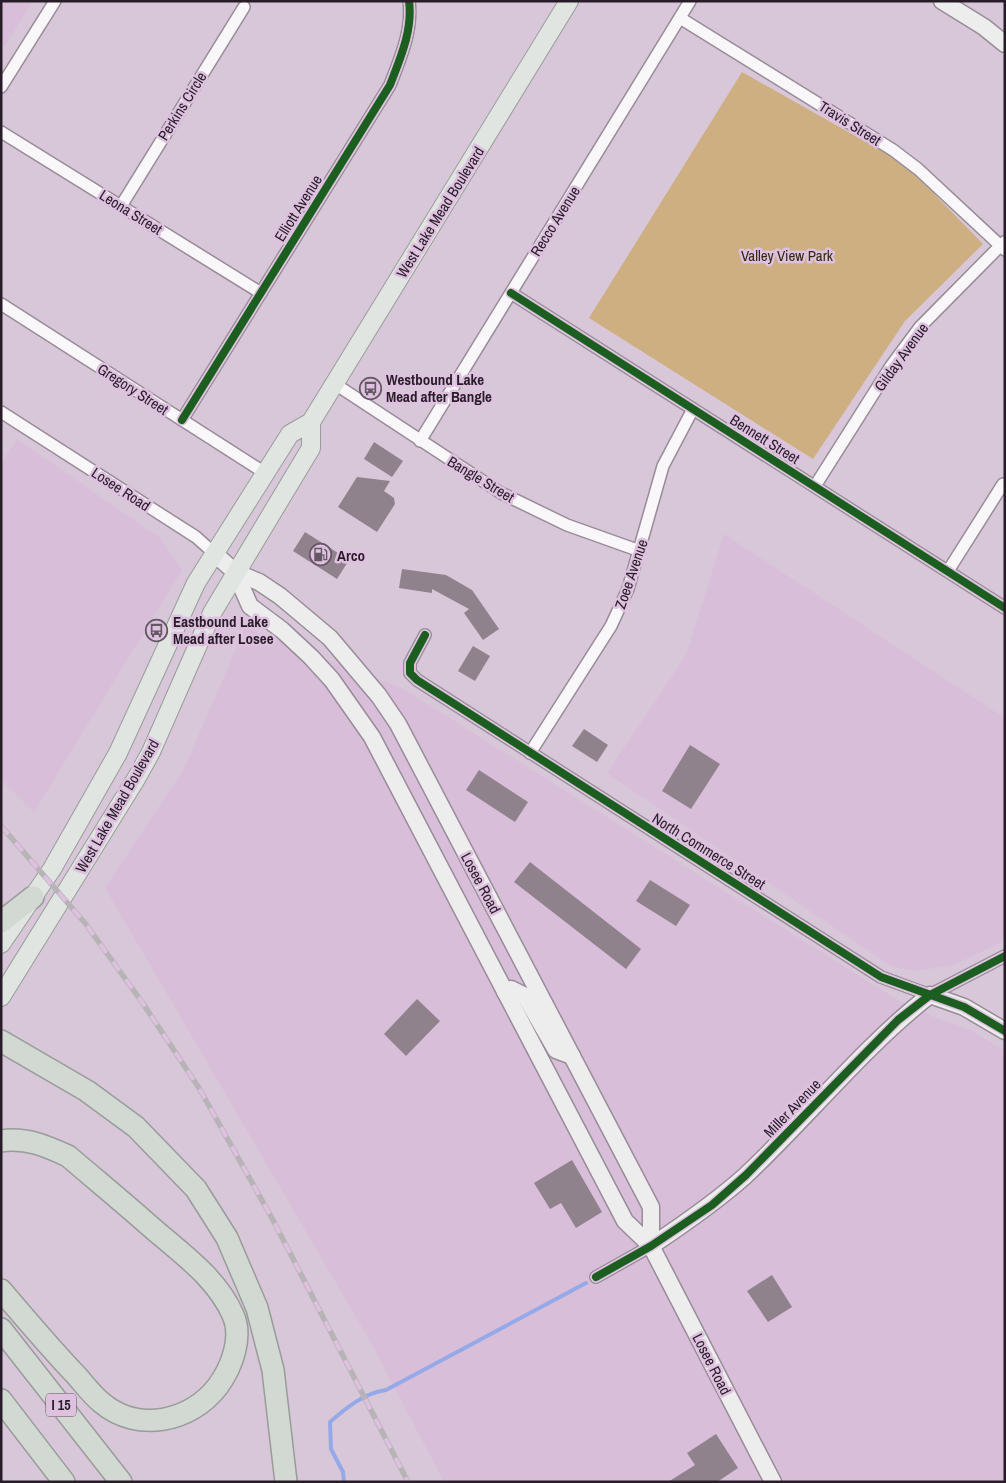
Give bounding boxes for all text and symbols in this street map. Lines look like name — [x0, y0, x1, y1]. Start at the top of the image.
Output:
street label: Perkins Circle — [153, 68, 211, 144]
street label: Travis Street — [815, 96, 886, 151]
street label: West Lake Mead Boulevard — [391, 142, 489, 282]
street label: Elliott Avenue — [269, 170, 327, 245]
street label: Recco Avenue — [525, 182, 585, 260]
street label: Leona Street — [96, 184, 167, 240]
park label: Valley View Park — [741, 245, 834, 266]
street label: Gilday Avenue — [869, 318, 933, 395]
street label: Gregory Street — [93, 358, 173, 420]
place label: Westbound Lake Mead after Bangle — [386, 369, 492, 407]
bus stop icon: Westbound Lake Mead after Bangle — [358, 376, 382, 400]
street label: Bennett Street — [726, 409, 804, 469]
street label: Bangle Street — [444, 451, 519, 507]
street label: Losee Road — [87, 462, 155, 516]
street label: Zoee Avenue — [609, 536, 653, 612]
fuel station icon: Arco — [309, 543, 333, 567]
place label: Arco — [337, 545, 365, 566]
place label: Eastbound Lake Mead after Losee — [173, 611, 274, 649]
bus stop icon: Eastbound Lake Mead after Losee — [145, 618, 169, 642]
street label: West Lake Mead Boulevard — [70, 735, 164, 877]
street label: North Commerce Street — [648, 808, 770, 895]
street label: Losee Road — [456, 849, 506, 917]
street label: Miller Avenue — [759, 1074, 825, 1142]
street label: Losee Road — [688, 1330, 736, 1398]
road number: I 15 — [46, 1394, 76, 1416]

